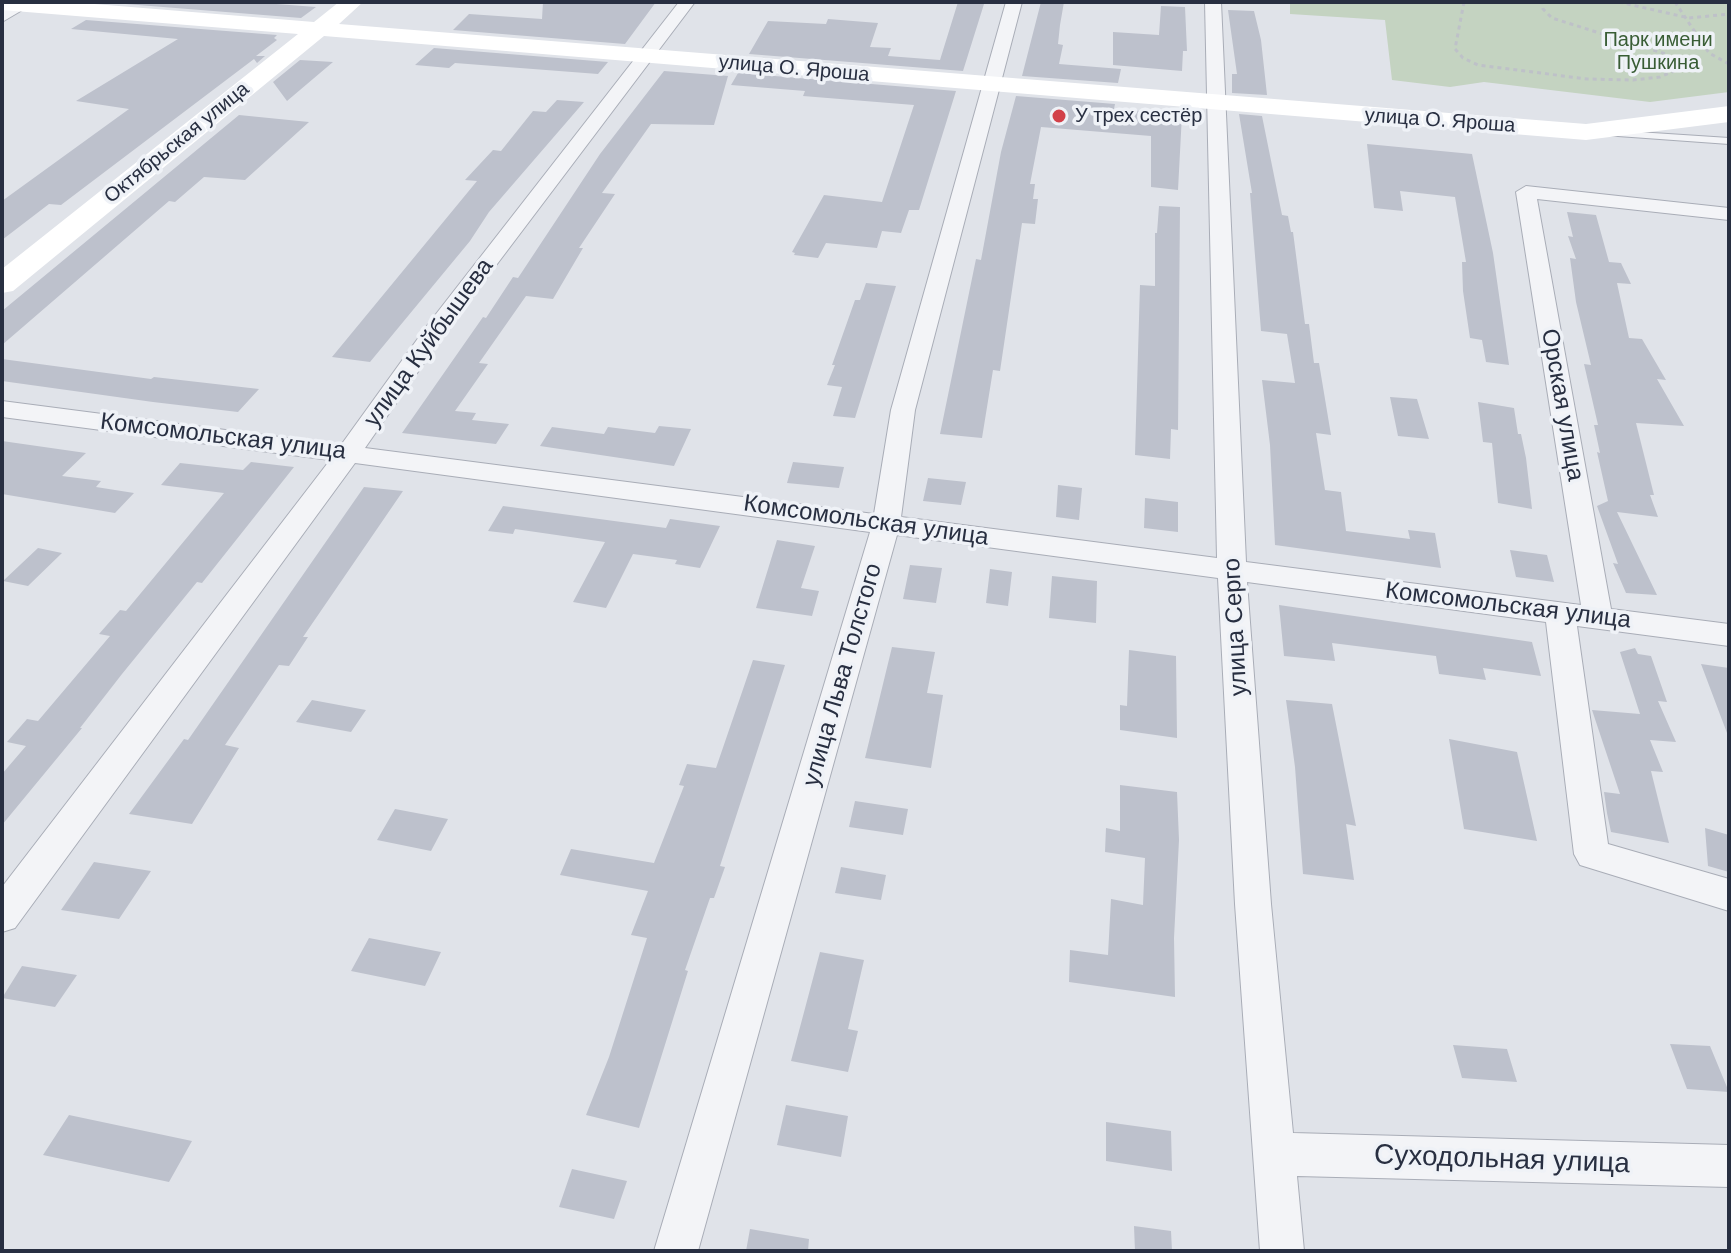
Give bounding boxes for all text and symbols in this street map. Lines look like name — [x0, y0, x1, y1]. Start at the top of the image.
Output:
park label: Парк имени Пушкина — [1603, 28, 1713, 75]
street label: улица О. Яроша — [718, 50, 870, 88]
street label: Октябрьская улица — [100, 77, 254, 209]
place label: У трех сестёр — [1075, 104, 1202, 128]
street label: улица О. Яроша — [1364, 104, 1516, 138]
marker: У трех сестёр — [1050, 107, 1068, 125]
street label: улица Куйбышева — [358, 253, 500, 433]
street label: Орская улица — [1534, 327, 1590, 483]
street label: Комсомольская улица — [99, 408, 347, 466]
street label: Комсомольская улица — [742, 490, 990, 552]
street label: улица Серго — [1218, 557, 1254, 697]
street label: улица Льва Толстого — [797, 560, 889, 790]
street label: Комсомольская улица — [1384, 577, 1632, 635]
street label: Суходольная улица — [1373, 1139, 1631, 1181]

